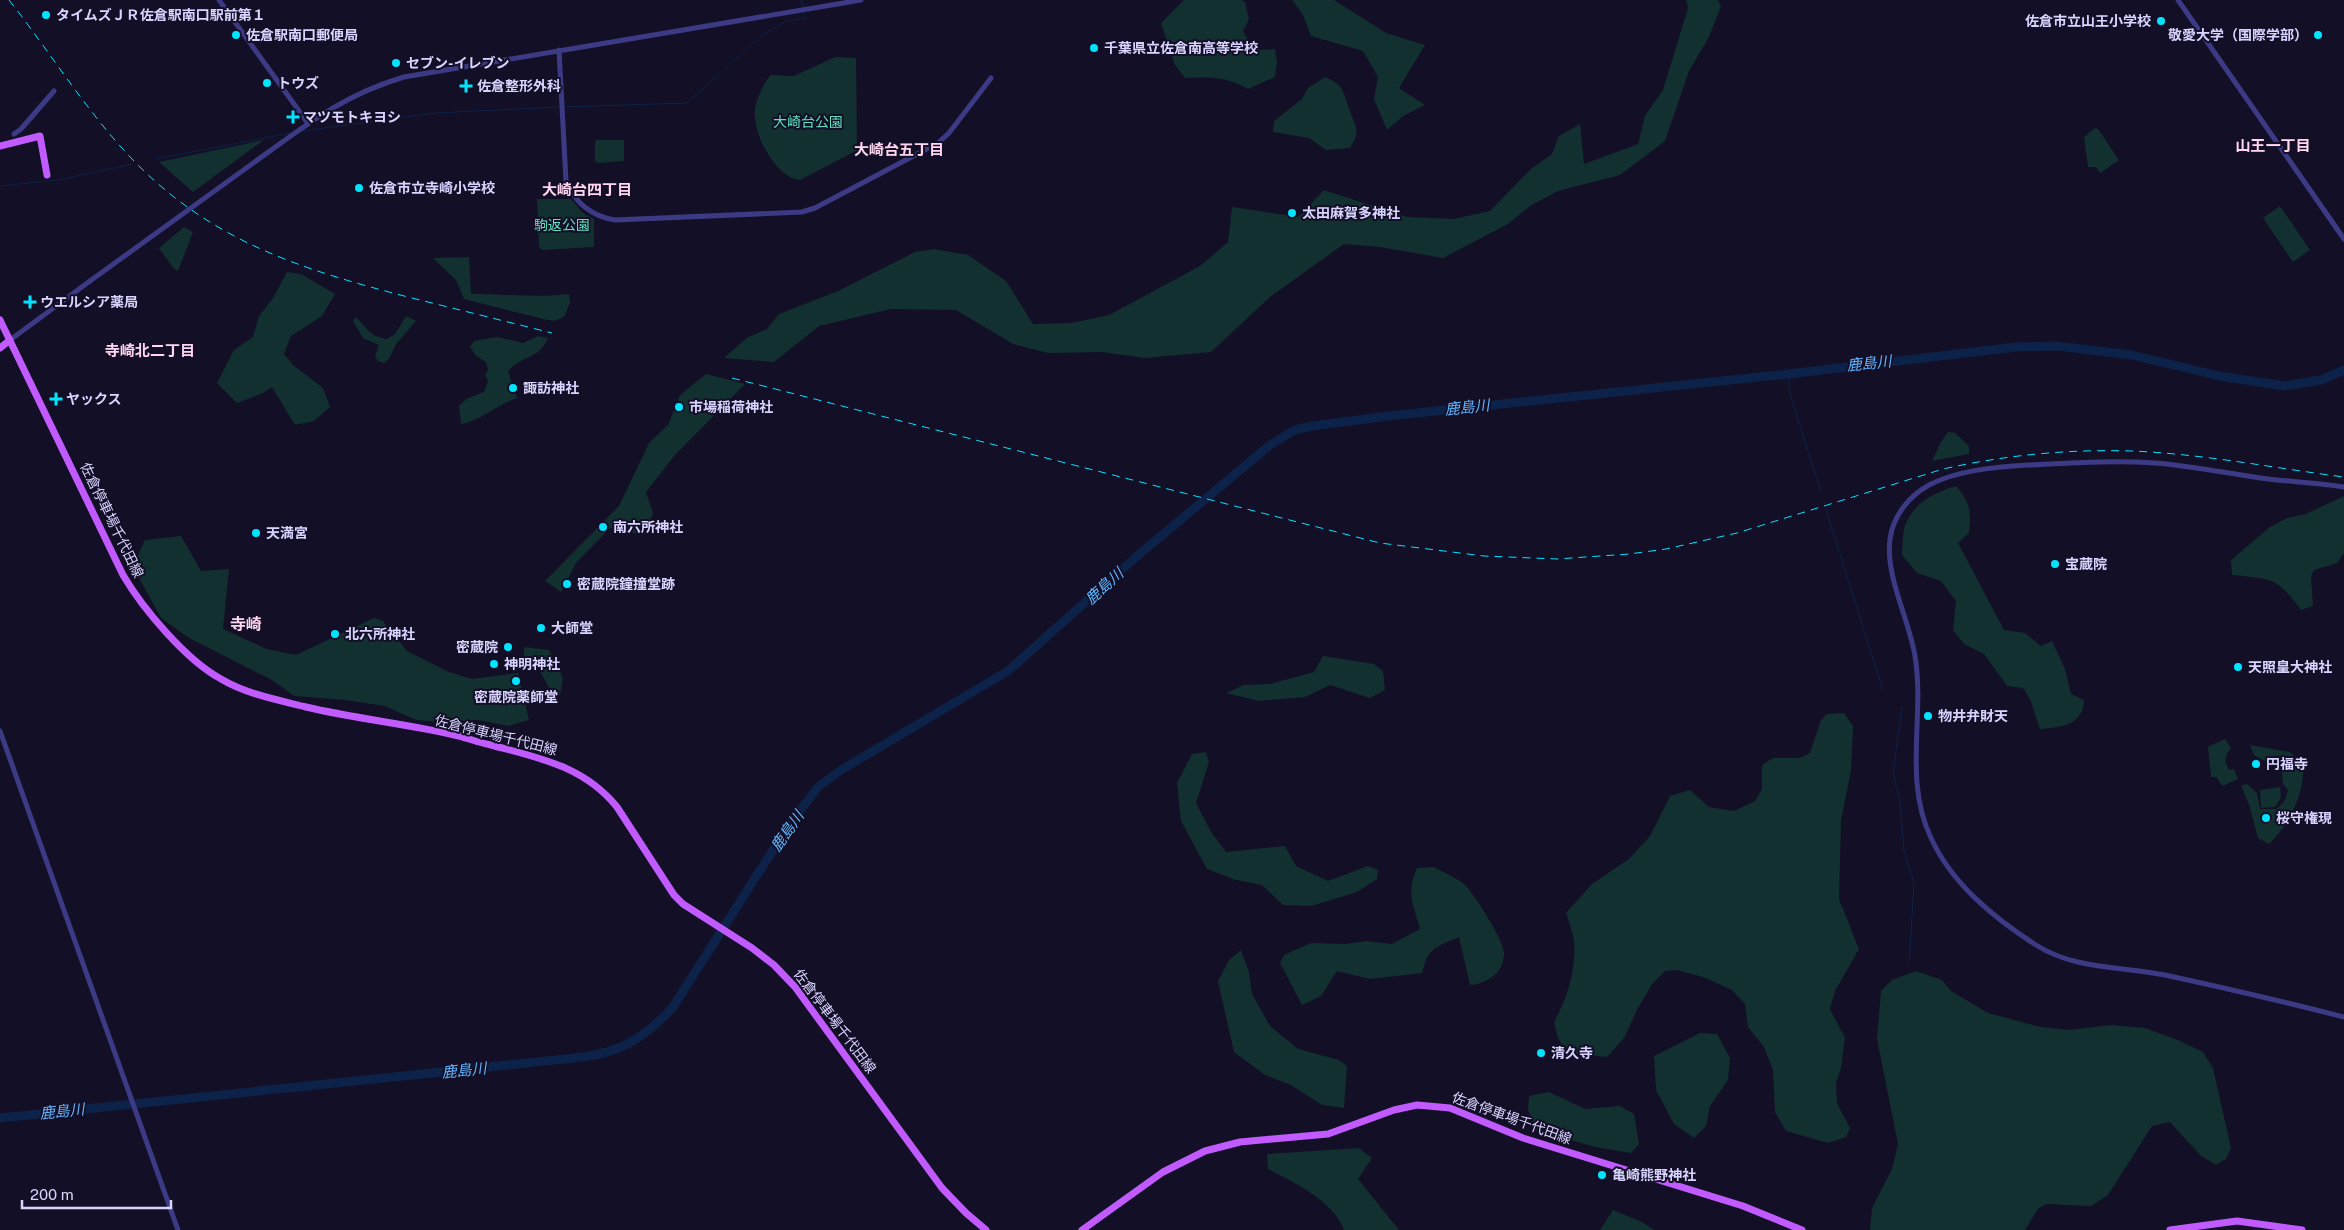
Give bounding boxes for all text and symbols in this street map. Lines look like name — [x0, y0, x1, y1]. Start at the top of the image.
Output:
place label: タイムズＪＲ佐倉駅南口駅前第１ — [56, 7, 266, 23]
marker: タイムズＪＲ佐倉駅南口駅前第１ — [40, 9, 52, 21]
place label: 佐倉市立山王小学校 — [2025, 13, 2151, 29]
marker: 佐倉市立山王小学校 — [2155, 15, 2167, 27]
place label: 佐倉駅南口郵便局 — [246, 27, 358, 43]
place label: 敬愛大学（国際学部） — [2168, 27, 2308, 43]
marker: 佐倉駅南口郵便局 — [230, 29, 242, 41]
marker: 敬愛大学（国際学部） — [2312, 29, 2324, 41]
place label: 千葉県立佐倉南高等学校 — [1104, 40, 1258, 56]
marker: 千葉県立佐倉南高等学校 — [1088, 42, 1100, 54]
place label: セブン-イレブン — [406, 55, 510, 71]
marker: セブン-イレブン — [390, 57, 402, 69]
place label: トウズ — [277, 75, 319, 91]
marker: トウズ — [261, 77, 273, 89]
place label: 佐倉整形外科 — [477, 78, 561, 94]
marker: 佐倉整形外科 — [459, 79, 473, 93]
place label: マツモトキヨシ — [303, 109, 401, 125]
marker: マツモトキヨシ — [287, 111, 299, 123]
park label: 大崎台公園 — [773, 114, 843, 130]
district label: 山王一丁目 — [2235, 137, 2311, 154]
district label: 大崎台五丁目 — [854, 141, 944, 158]
place label: 佐倉市立寺崎小学校 — [369, 180, 495, 196]
district label: 大崎台四丁目 — [542, 181, 632, 198]
marker: 佐倉市立寺崎小学校 — [353, 182, 365, 194]
place label: 太田麻賀多神社 — [1302, 205, 1400, 221]
marker: 太田麻賀多神社 — [1286, 207, 1298, 219]
park label: 駒返公園 — [534, 217, 590, 233]
place label: ウエルシア薬局 — [40, 294, 138, 310]
marker: ウエルシア薬局 — [24, 296, 36, 308]
district label: 寺崎北二丁目 — [105, 342, 195, 359]
water label: 鹿島川 — [1846, 352, 1894, 374]
place label: 諏訪神社 — [523, 380, 579, 396]
marker: 諏訪神社 — [507, 382, 519, 394]
place label: ヤックス — [66, 391, 122, 407]
marker: ヤックス — [50, 393, 62, 405]
water label: 鹿島川 — [1444, 396, 1492, 418]
place label: 市場稲荷神社 — [689, 399, 773, 415]
marker: 市場稲荷神社 — [673, 401, 685, 413]
street label: 佐倉停車場千代田線 — [77, 460, 147, 580]
place label: 南六所神社 — [613, 519, 683, 535]
marker: 南六所神社 — [597, 521, 609, 533]
place label: 天満宮 — [266, 525, 308, 541]
marker: 天満宮 — [250, 527, 262, 539]
place label: 宝蔵院 — [2065, 556, 2107, 572]
marker: 宝蔵院 — [2049, 558, 2061, 570]
water label: 鹿島川 — [1082, 563, 1128, 607]
place label: 密蔵院鐘撞堂跡 — [577, 576, 675, 592]
marker: 密蔵院鐘撞堂跡 — [561, 578, 573, 590]
district label: 寺崎 — [230, 615, 262, 634]
place label: 大師堂 — [551, 620, 593, 636]
marker: 大師堂 — [535, 622, 547, 634]
place label: 北六所神社 — [345, 626, 415, 642]
marker: 北六所神社 — [329, 628, 341, 640]
place label: 密蔵院 — [456, 639, 498, 655]
marker: 密蔵院 — [502, 641, 514, 653]
place label: 神明神社 — [504, 656, 560, 672]
marker: 神明神社 — [488, 658, 500, 670]
place label: 天照皇大神社 — [2248, 659, 2332, 675]
marker: 天照皇大神社 — [2232, 661, 2244, 673]
marker: 密蔵院薬師堂 — [510, 675, 522, 687]
place label: 密蔵院薬師堂 — [474, 689, 558, 705]
place label: 物井弁財天 — [1938, 708, 2008, 724]
marker: 物井弁財天 — [1922, 710, 1934, 722]
street label: 佐倉停車場千代田線 — [433, 712, 559, 758]
place label: 円福寺 — [2266, 756, 2308, 772]
marker: 円福寺 — [2250, 758, 2262, 770]
water label: 鹿島川 — [767, 806, 808, 854]
place label: 桜守権現 — [2276, 810, 2332, 826]
marker: 桜守権現 — [2260, 812, 2272, 824]
street label: 佐倉停車場千代田線 — [791, 966, 879, 1076]
place label: 清久寺 — [1551, 1045, 1593, 1061]
marker: 清久寺 — [1535, 1047, 1547, 1059]
water label: 鹿島川 — [441, 1059, 489, 1081]
street label: 佐倉停車場千代田線 — [1450, 1089, 1574, 1147]
water label: 鹿島川 — [39, 1100, 87, 1122]
place label: 亀崎熊野神社 — [1612, 1167, 1696, 1183]
marker: 亀崎熊野神社 — [1596, 1169, 1608, 1181]
scale bar — [22, 1178, 171, 1210]
text: 200 m — [30, 1186, 74, 1203]

